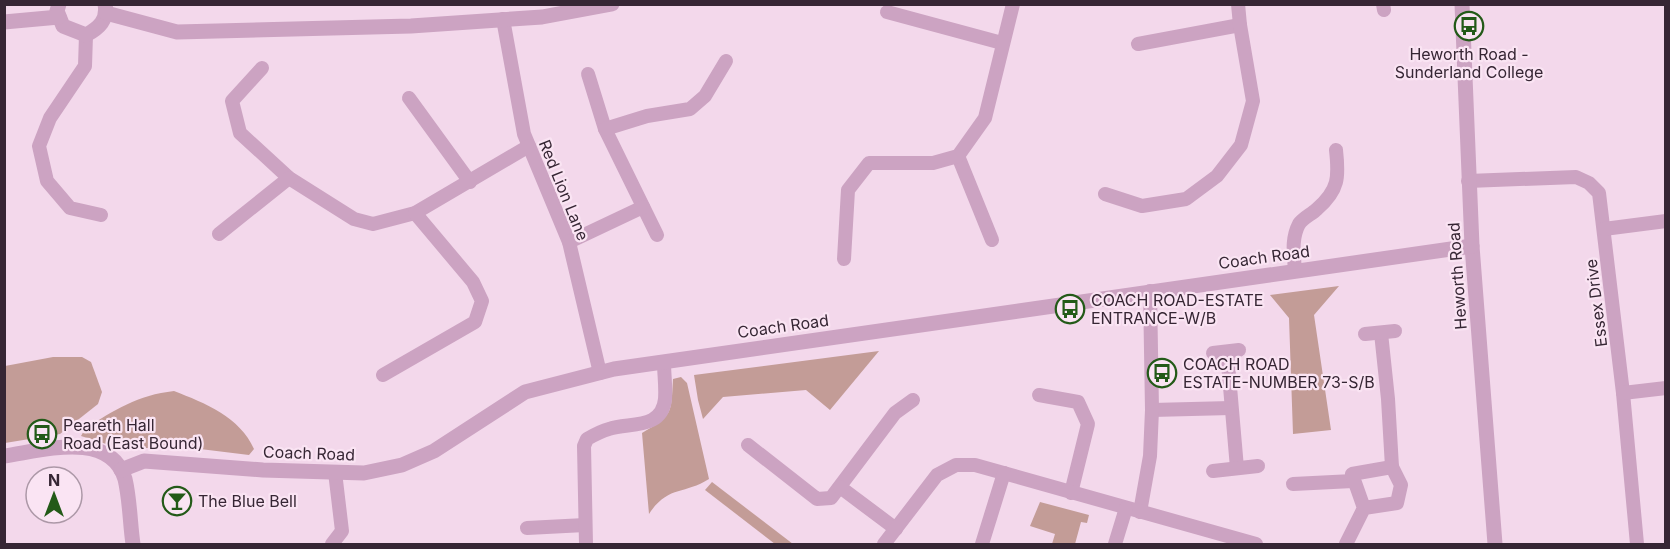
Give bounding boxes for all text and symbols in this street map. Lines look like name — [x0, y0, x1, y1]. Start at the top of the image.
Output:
bus stop icon: Heworth Road - Sunderland College — [1453, 10, 1485, 42]
place label: Heworth Road - Sunderland College — [1395, 44, 1543, 82]
street label: Red Lion Lane — [535, 137, 593, 243]
street label: Heworth Road — [1443, 222, 1471, 330]
street label: Coach Road — [1217, 241, 1311, 273]
street label: Essex Drive — [1581, 258, 1611, 348]
place label: COACH ROAD-ESTATE ENTRANCE-W/B — [1091, 290, 1263, 328]
bus stop icon: COACH ROAD-ESTATE ENTRANCE-W/B — [1054, 293, 1086, 325]
street label: Coach Road — [736, 310, 830, 342]
place label: COACH ROAD ESTATE-NUMBER 73-S/B — [1183, 354, 1375, 392]
bus stop icon: COACH ROAD ESTATE-NUMBER 73-S/B — [1146, 357, 1178, 389]
place label: Peareth Hall Road (East Bound) — [63, 415, 203, 453]
bus stop icon: Peareth Hall Road (East Bound) — [26, 418, 58, 450]
street label: Coach Road — [263, 441, 355, 465]
north arrow — [24, 465, 84, 525]
text: N — [48, 470, 60, 490]
bar icon: The Blue Bell — [161, 485, 193, 517]
place label: The Blue Bell — [198, 491, 297, 511]

